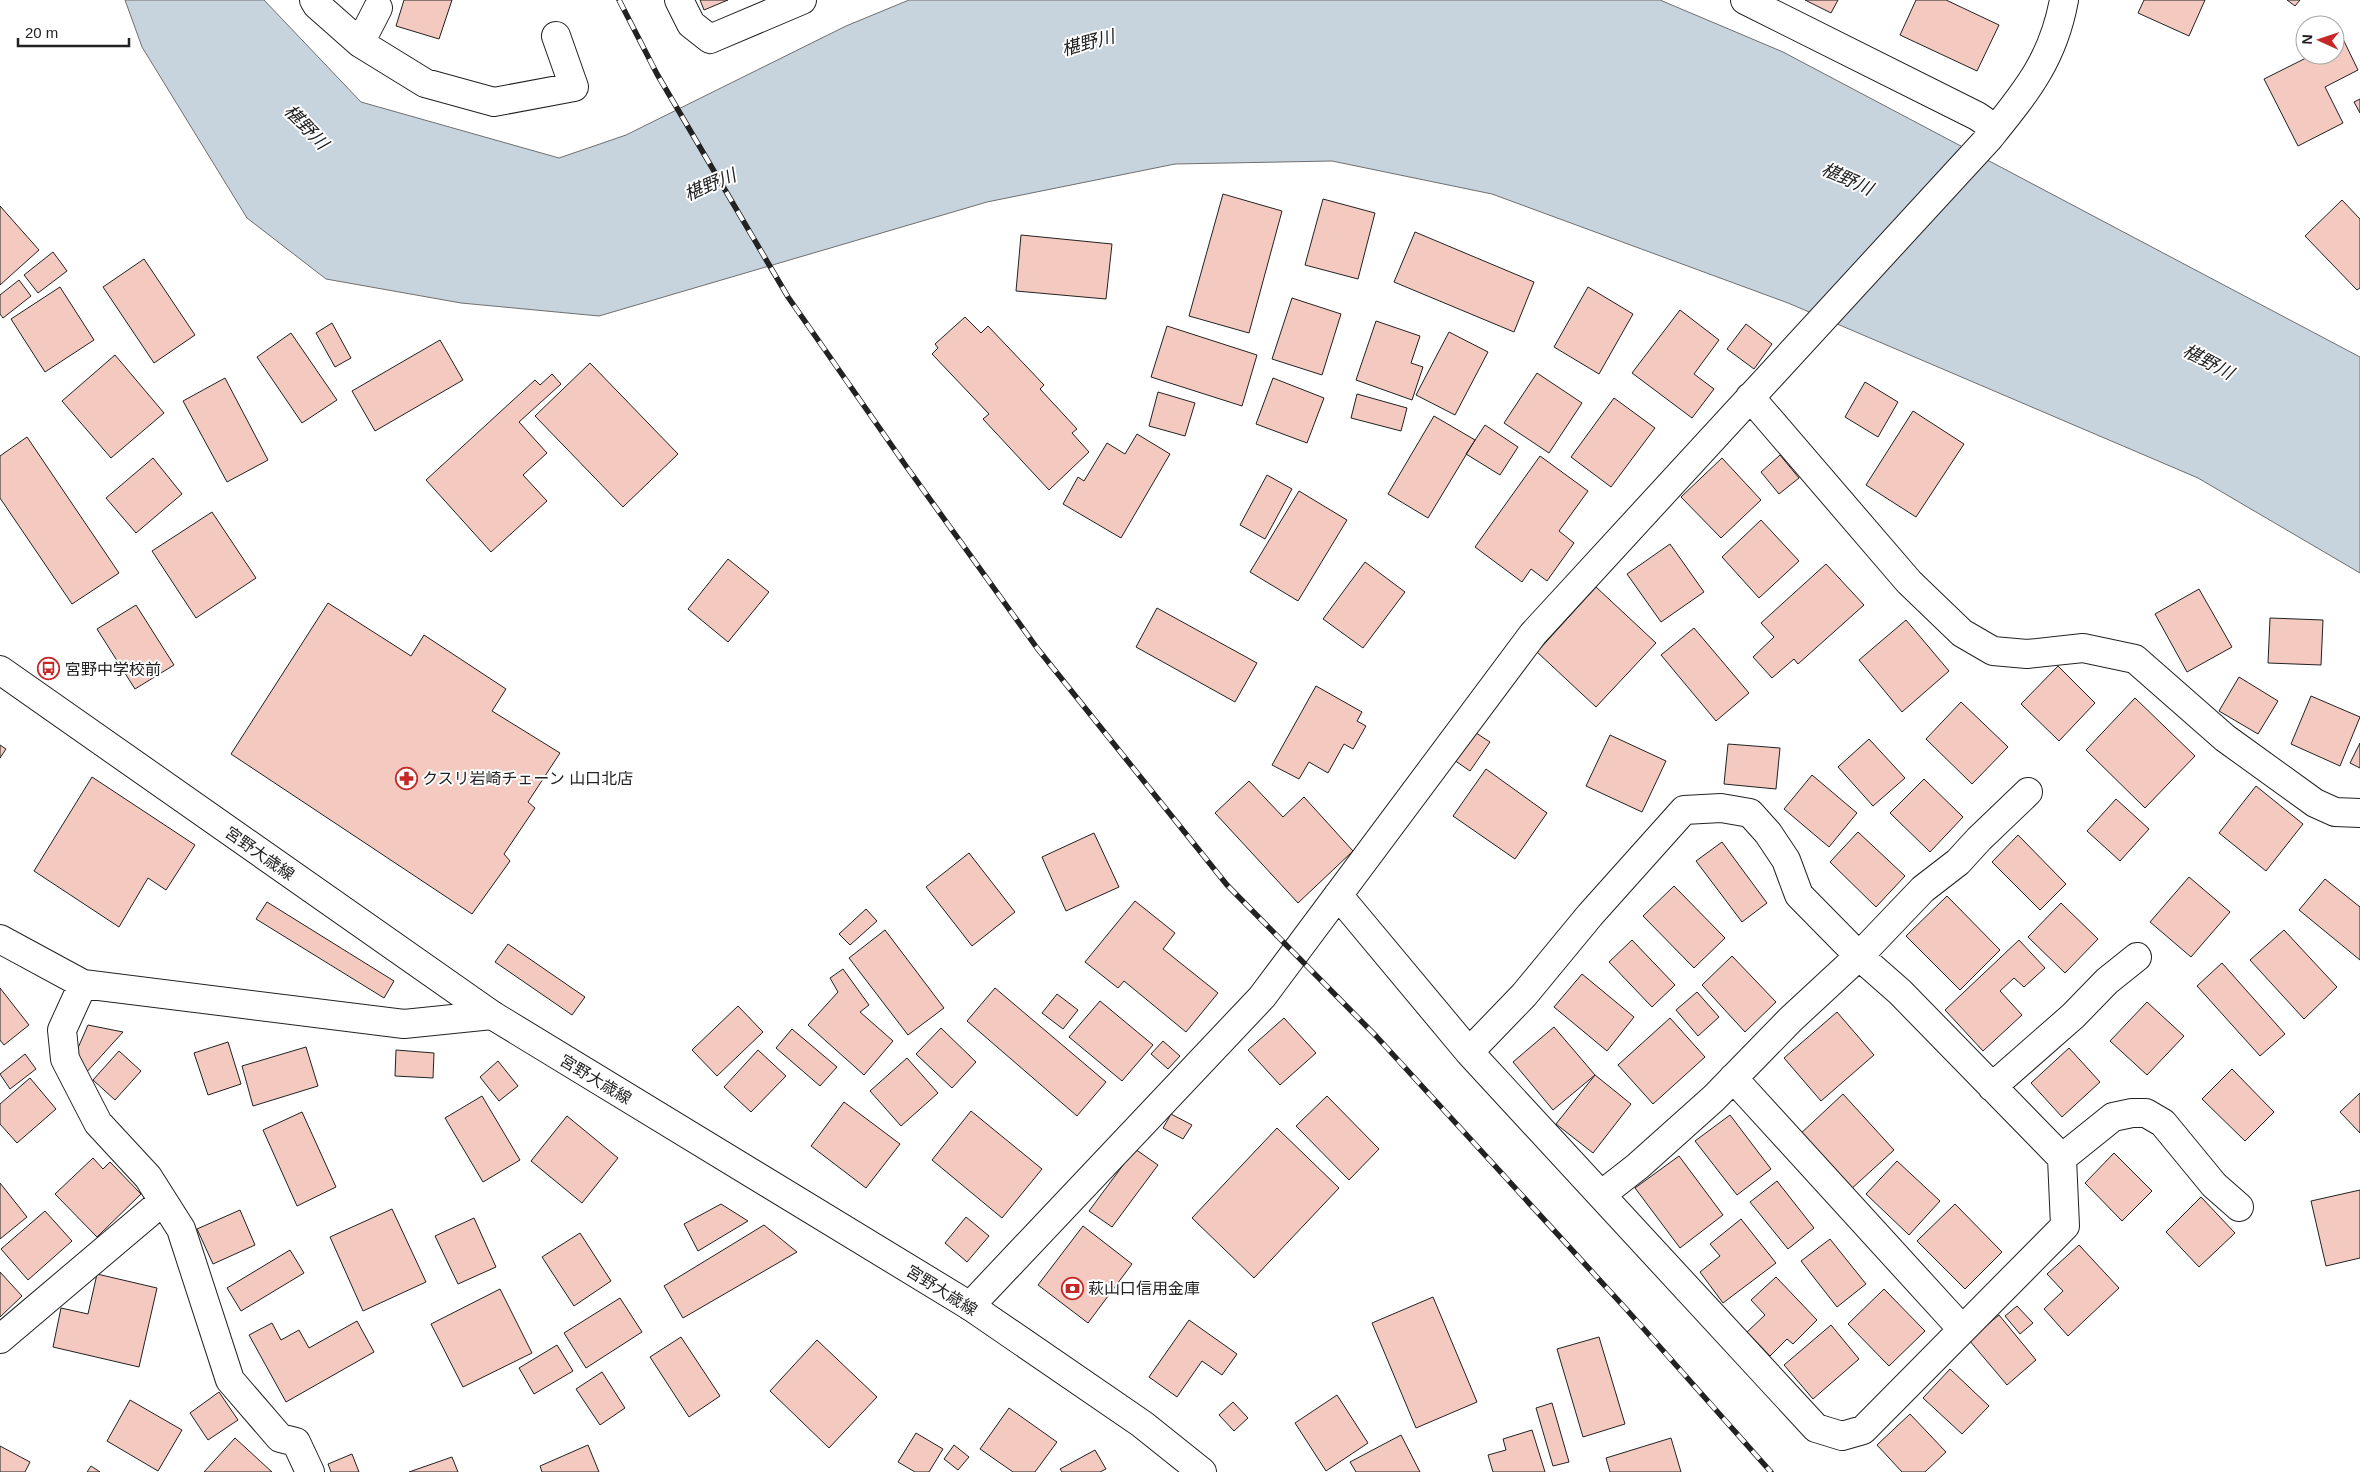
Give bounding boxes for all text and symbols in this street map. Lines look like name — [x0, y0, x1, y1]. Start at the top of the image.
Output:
scale bar — [18, 15, 129, 47]
north arrow — [2295, 15, 2345, 65]
text: 20 m — [25, 24, 58, 41]
water label: 椹野川 — [1059, 26, 1119, 60]
text: N — [2299, 34, 2315, 45]
water label: 椹野川 — [280, 101, 333, 155]
water label: 椹野川 — [1818, 159, 1878, 200]
water label: 椹野川 — [681, 164, 741, 205]
water label: 椹野川 — [2179, 340, 2238, 384]
bus stop icon: 宮野中学校前 — [37, 657, 61, 681]
place label: 宮野中学校前 — [65, 661, 161, 678]
pharmacy icon: クスリ岩崎チェーン 山口北店 — [394, 766, 418, 790]
place label: クスリ岩崎チェーン 山口北店 — [422, 770, 633, 787]
street label: 宮野大歳線 — [222, 823, 297, 883]
street label: 宮野大歳線 — [557, 1052, 634, 1107]
street label: 宮野大歳線 — [903, 1262, 980, 1319]
bank icon: 萩山口信用金庫 — [1060, 1276, 1084, 1300]
place label: 萩山口信用金庫 — [1088, 1280, 1200, 1297]

